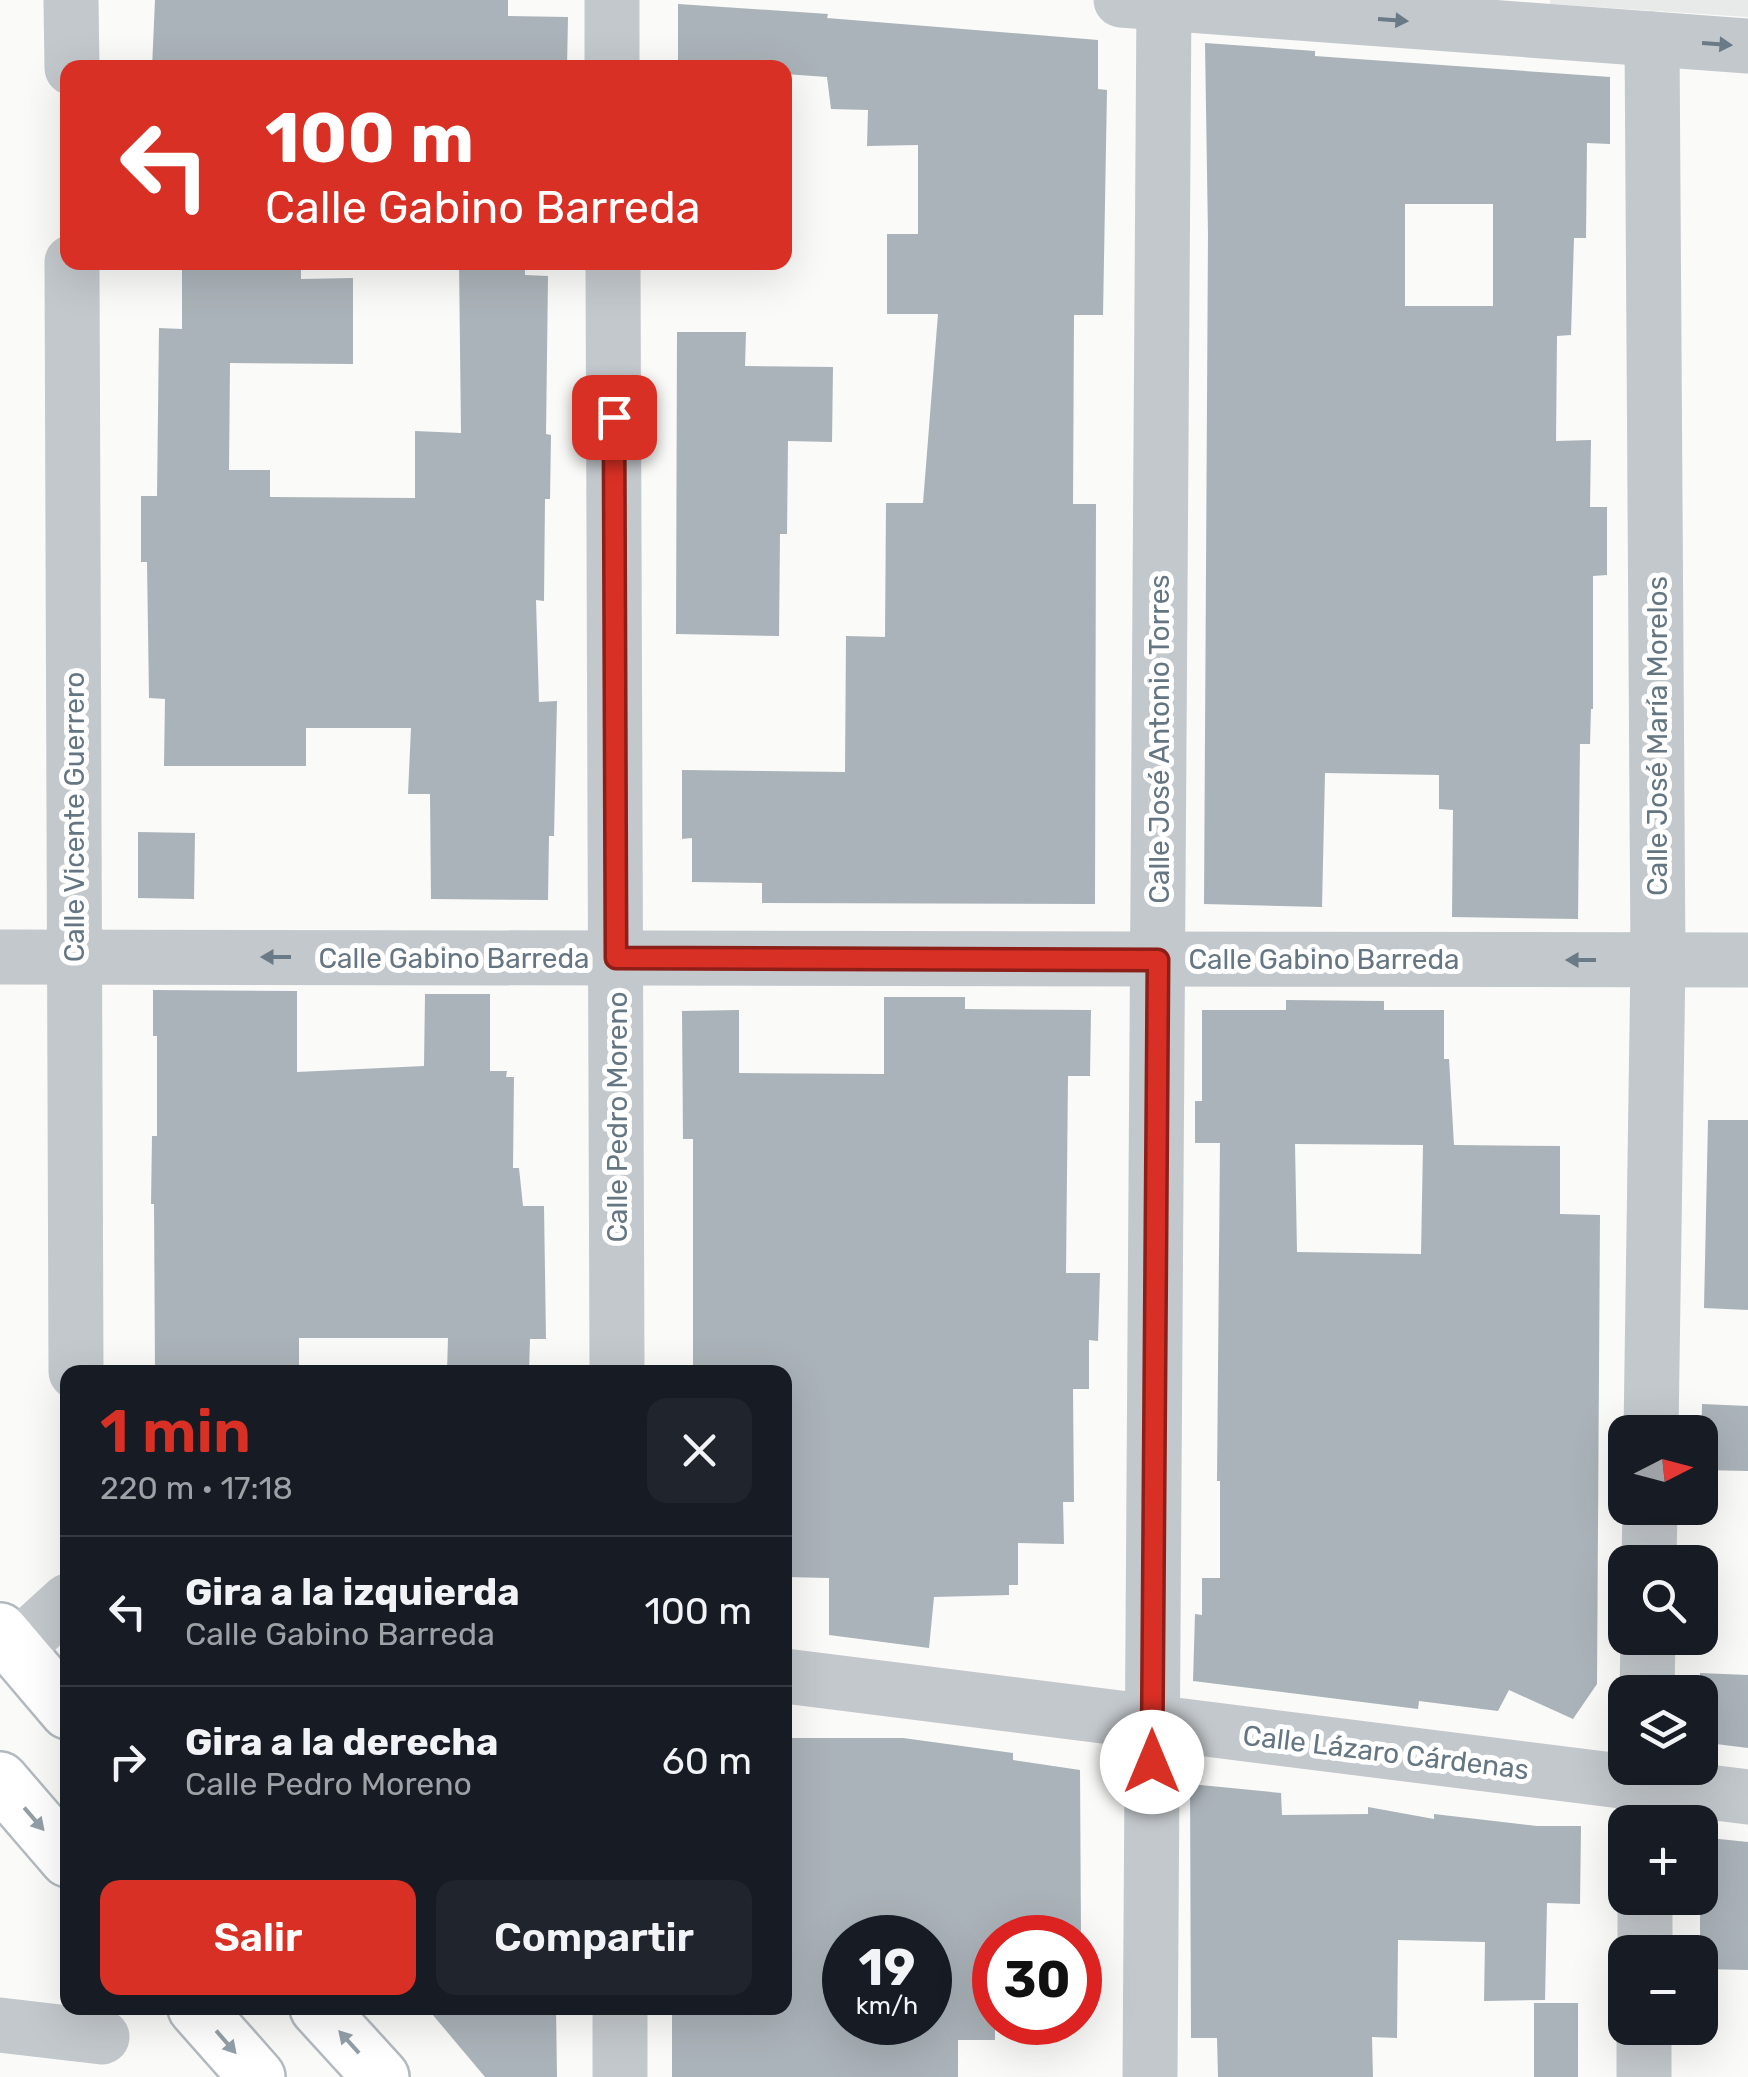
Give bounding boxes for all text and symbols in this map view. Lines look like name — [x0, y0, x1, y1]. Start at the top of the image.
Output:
one-way arrow — [1377, 12, 1409, 28]
one-way arrow — [1701, 36, 1733, 52]
text: 100 m — [265, 97, 474, 180]
icon: left — [100, 100, 230, 230]
text: Calle Gabino Barreda — [265, 181, 701, 234]
pin — [572, 375, 657, 460]
icon: arrive — [587, 390, 642, 445]
street label: Calle José Antonio Torres — [1143, 574, 1176, 904]
street label: Calle José María Morelos — [1641, 576, 1674, 896]
street label: Calle Vicente Guerrero — [58, 672, 91, 962]
street label: Calle Gabino Barreda — [318, 942, 590, 975]
street label: Calle Gabino Barreda — [1188, 943, 1460, 976]
one-way arrow — [259, 949, 291, 965]
one-way arrow — [1564, 951, 1596, 967]
street label: Calle Pedro Moreno — [601, 991, 634, 1243]
text: 1 min — [100, 1396, 251, 1467]
button: close — [647, 1398, 752, 1503]
north arrow — [1608, 1415, 1718, 1525]
map controls — [1608, 1415, 1718, 2045]
text: 220 m · 17:18 — [100, 1469, 293, 1507]
button: search — [1608, 1545, 1718, 1655]
text: Gira a la izquierda — [185, 1569, 520, 1615]
icon: left — [100, 1584, 155, 1639]
text: 100 m — [644, 1588, 752, 1634]
text: Calle Gabino Barreda — [185, 1615, 495, 1653]
button: layers — [1608, 1675, 1718, 1785]
position arrow — [1100, 1710, 1204, 1814]
text: Gira a la derecha — [185, 1719, 498, 1765]
street label: Calle Lázaro Cárdenas — [1241, 1719, 1531, 1786]
icon: right — [100, 1734, 155, 1789]
text: 60 m — [662, 1738, 752, 1784]
text: Calle Pedro Moreno — [185, 1765, 472, 1803]
button: + — [1608, 1805, 1718, 1915]
one-way arrow — [22, 1806, 44, 1831]
button: Salir — [100, 1880, 416, 1995]
button: Compartir — [436, 1880, 752, 1995]
speed limit sign: 30 — [972, 1915, 1102, 2045]
button: − — [1608, 1935, 1718, 2045]
text: 19 — [859, 1938, 915, 1998]
text: km/h — [856, 1991, 918, 2020]
one-way arrow — [215, 2029, 237, 2054]
one-way arrow — [339, 2030, 361, 2055]

